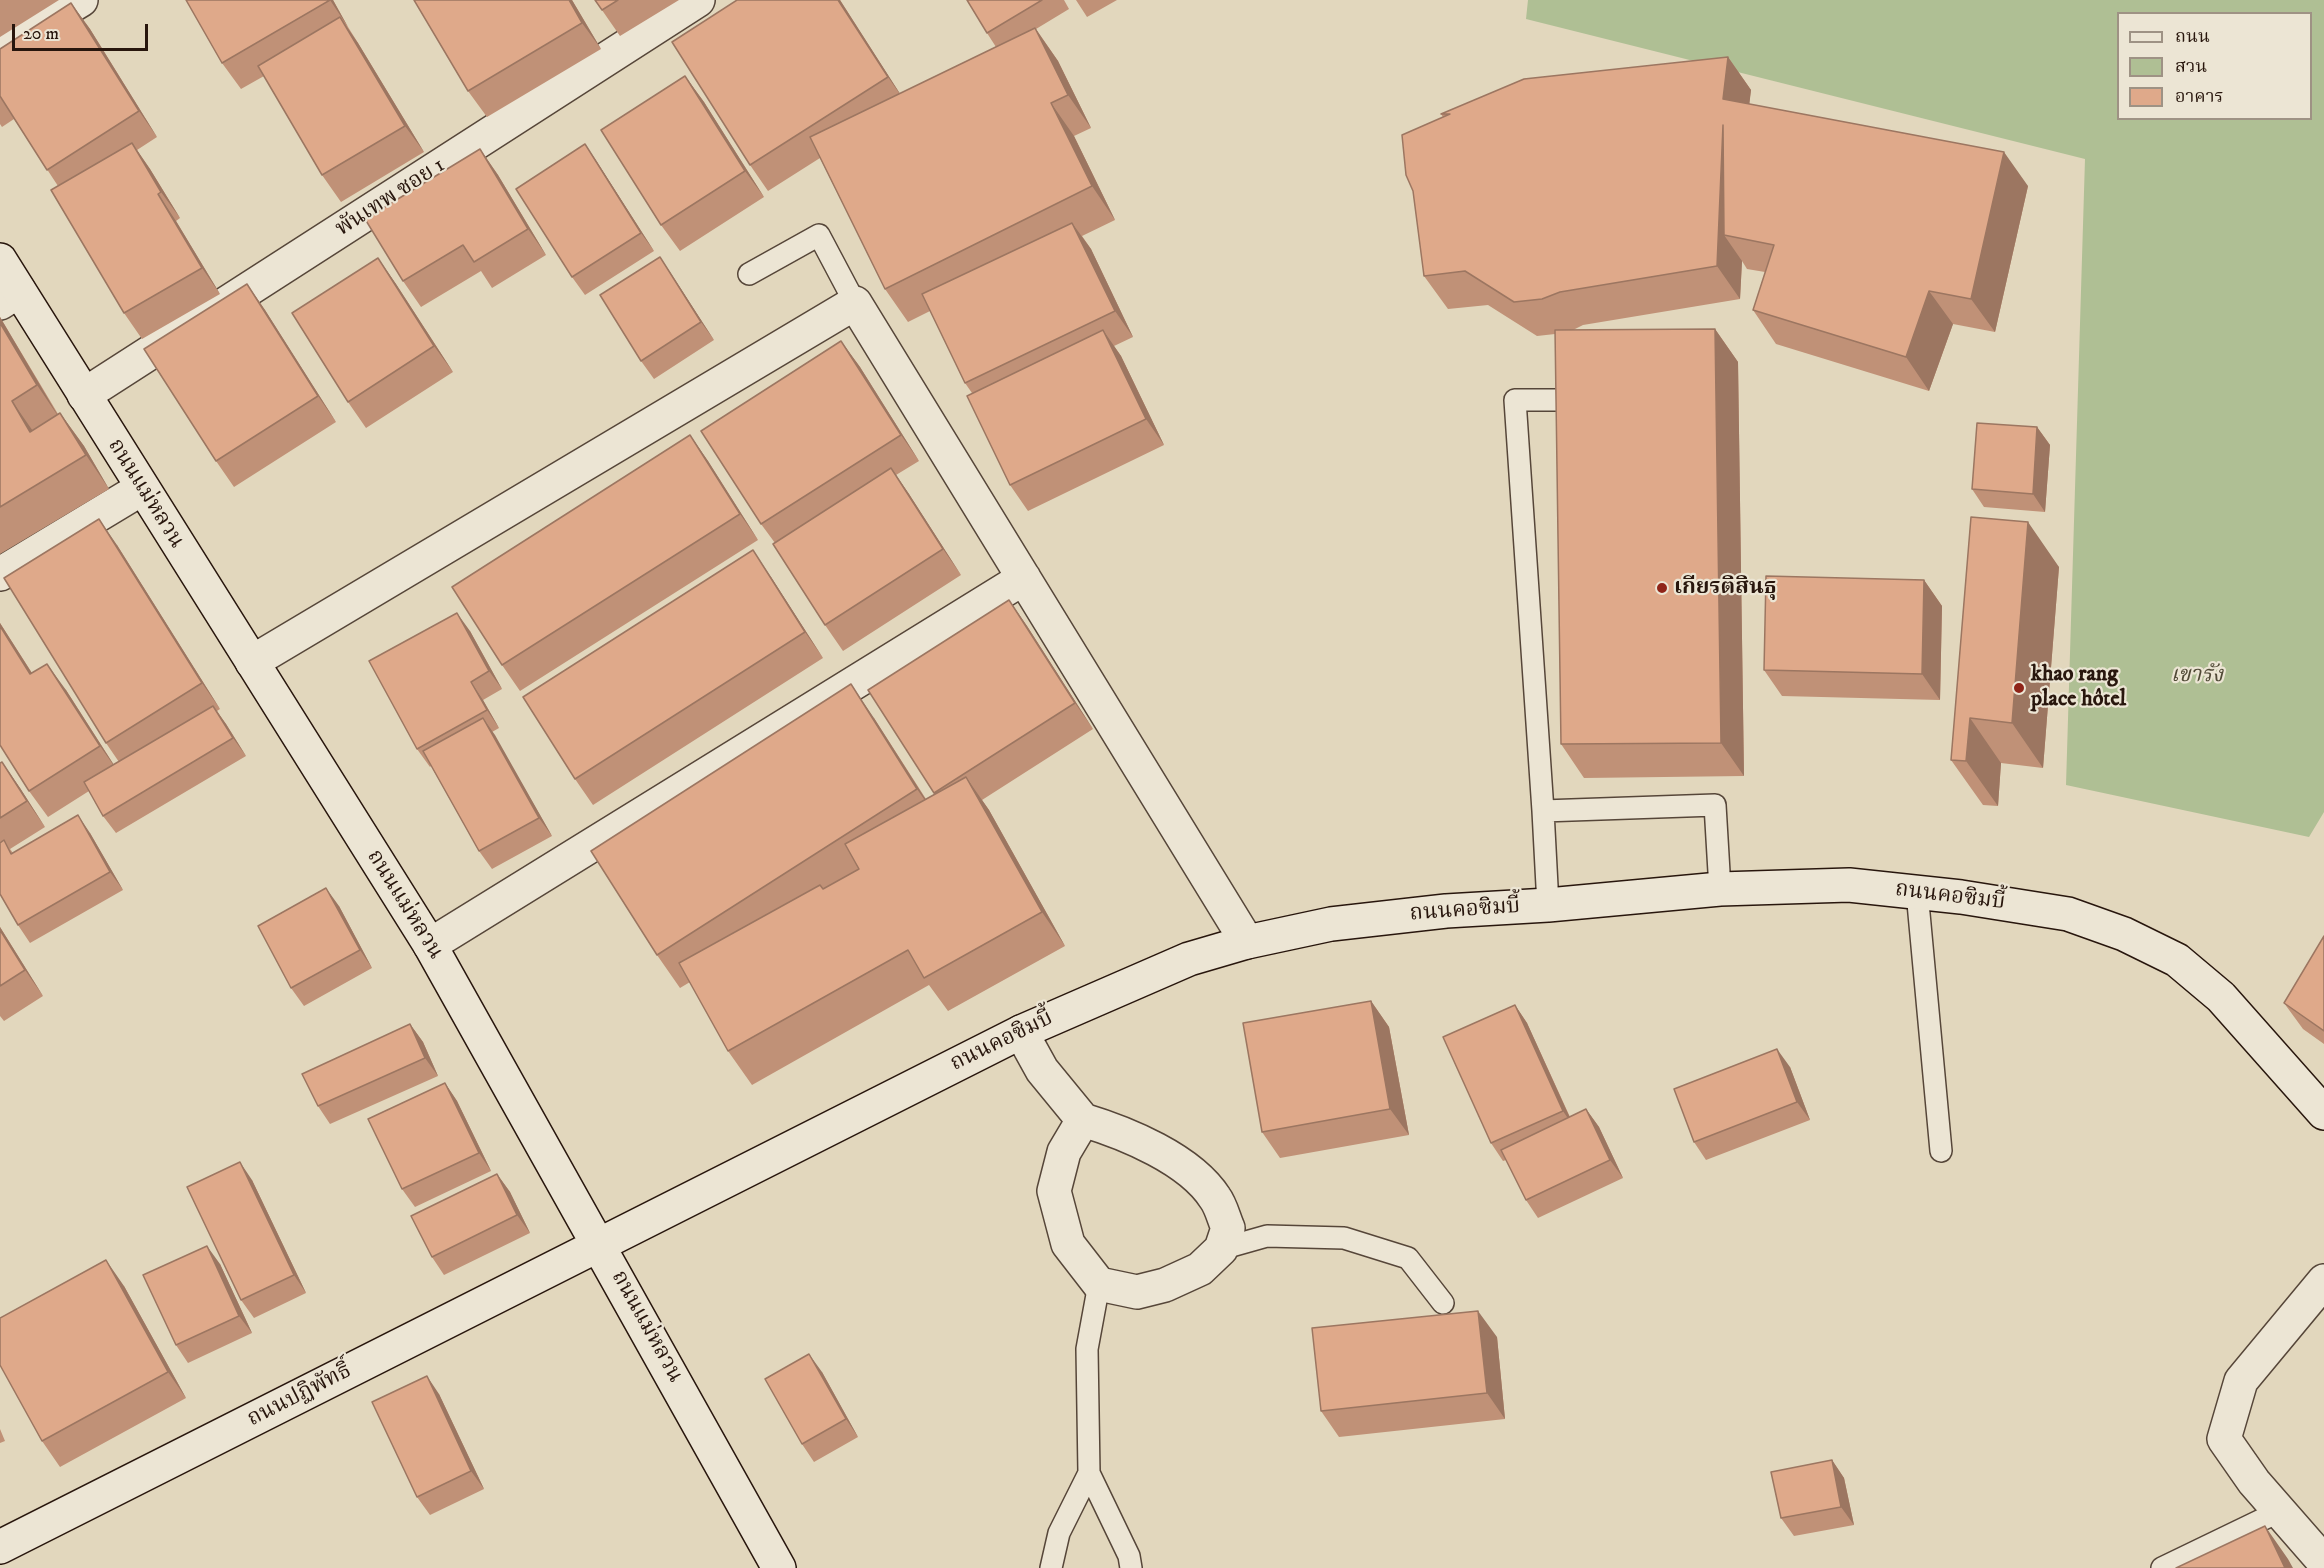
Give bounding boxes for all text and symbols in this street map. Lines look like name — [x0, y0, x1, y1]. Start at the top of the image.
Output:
scale bar — [15, 12, 152, 50]
legend — [2117, 12, 2312, 120]
text: 20 m — [23, 23, 59, 45]
text: ถนน — [2175, 26, 2210, 48]
text: สวน — [2175, 56, 2207, 78]
text: อาคาร — [2175, 86, 2224, 108]
street label: พันเทพ ซอย 1 — [331, 153, 451, 243]
street label: ถนนแม่หลวน — [101, 434, 189, 554]
place label: เกียรติสินธุ — [1674, 575, 1777, 601]
marker: เกียรติสินธุ — [1655, 581, 1669, 595]
place label: khao rang place hôtel — [2031, 662, 2126, 714]
park label: เขารัง — [2171, 663, 2223, 689]
marker: khao rang place hôtel — [2012, 681, 2026, 695]
street label: ถนนแม่หลวน — [360, 845, 448, 965]
street label: ถนนคอซิมบี้ — [1893, 877, 2007, 917]
street label: ถนนคอซิมบี้ — [1409, 894, 1521, 928]
street label: ถนนคอซิมบี้ — [946, 1006, 1058, 1078]
street label: ถนนแม่หลวน — [604, 1266, 688, 1388]
street label: ถนนปฏิพัทธิ์ — [243, 1359, 357, 1433]

